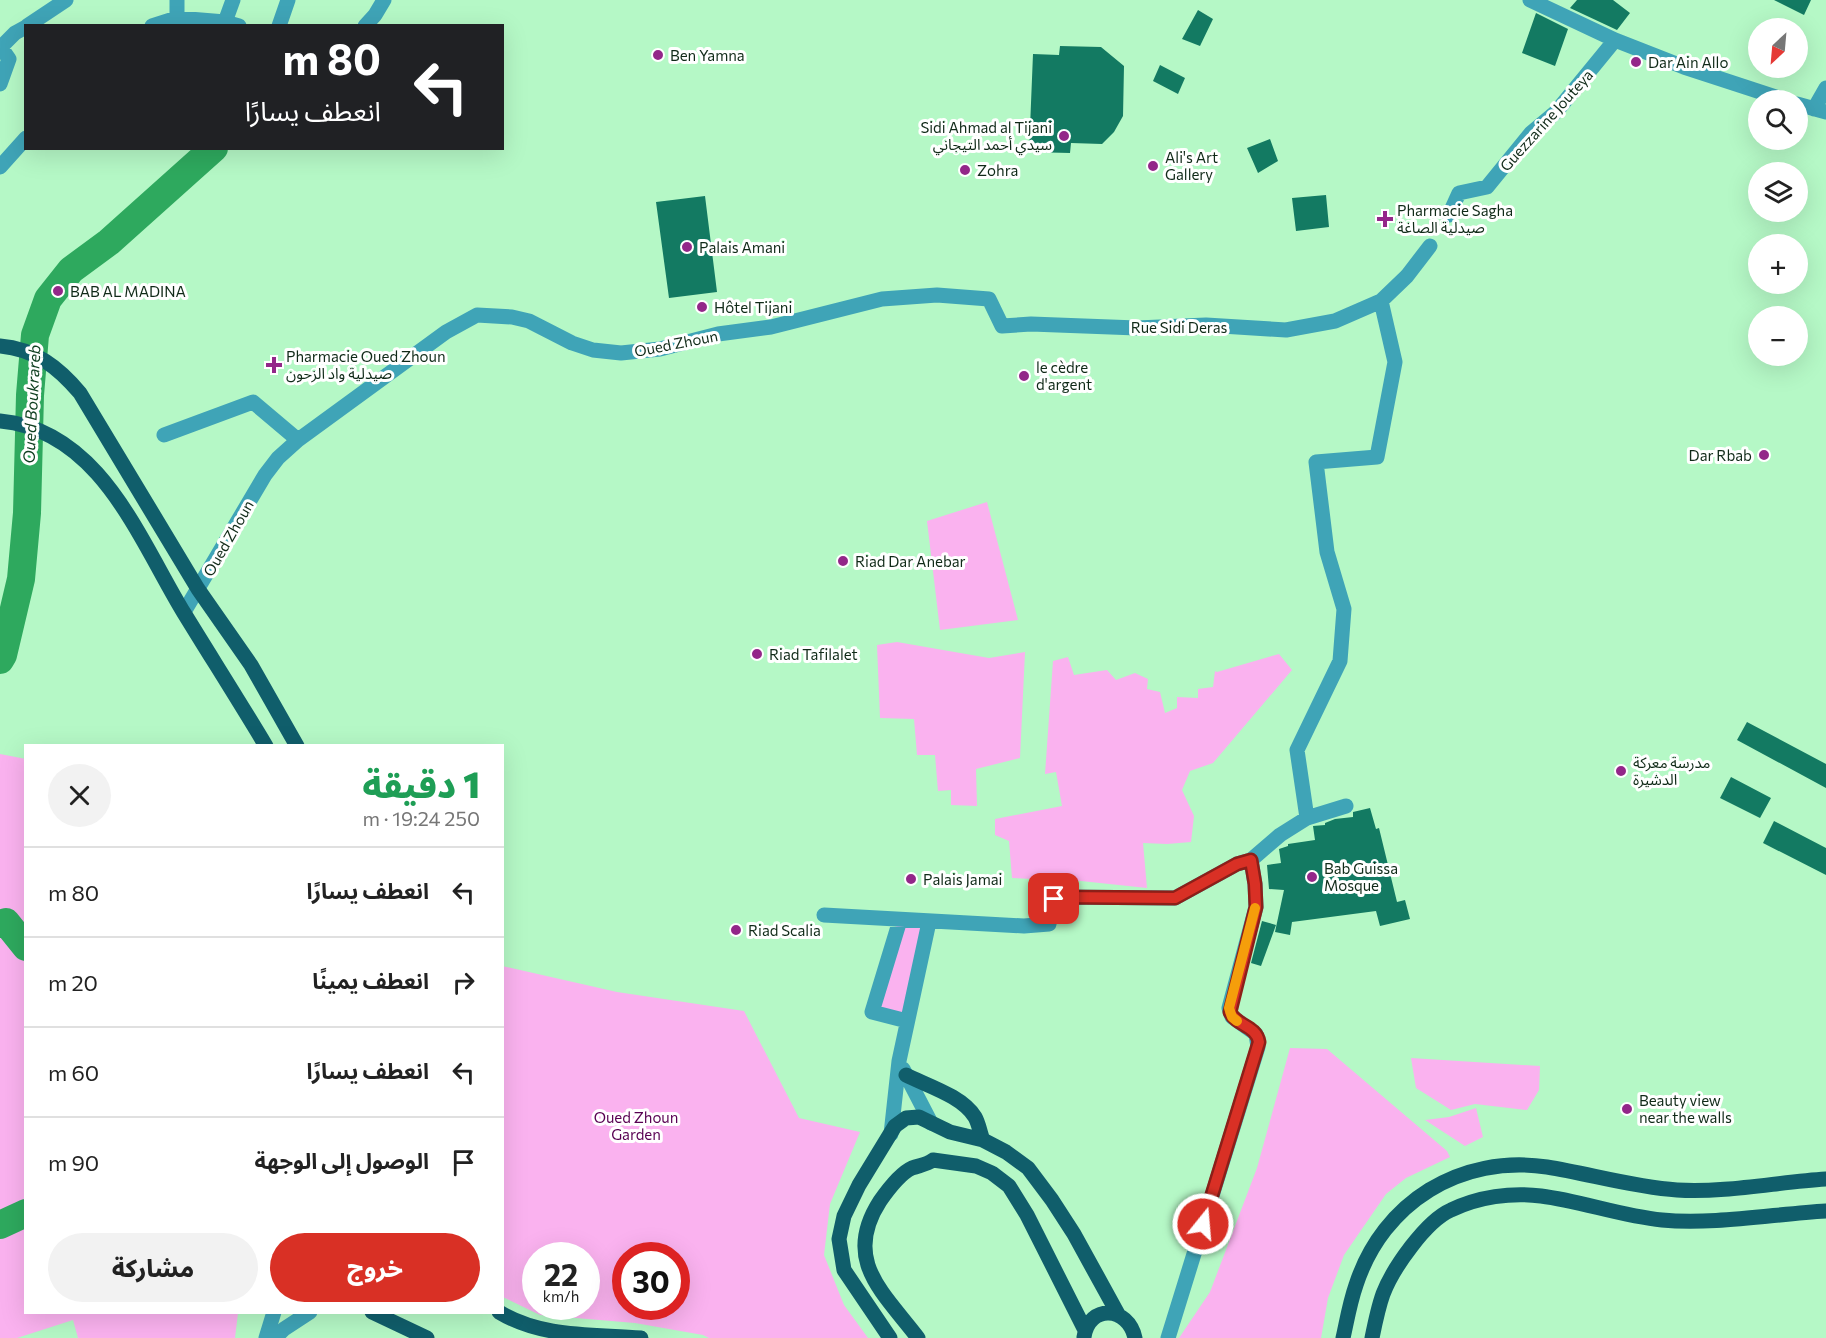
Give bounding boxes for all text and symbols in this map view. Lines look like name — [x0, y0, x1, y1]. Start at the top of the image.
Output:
north arrow — [1748, 18, 1808, 78]
map controls — [1748, 18, 1808, 366]
text: 80 m — [282, 32, 381, 84]
place label: Ben Yamna — [670, 46, 745, 64]
icon: left — [402, 48, 480, 126]
marker: Ben Yamna — [651, 48, 665, 62]
place label: Dar Ain Allo — [1648, 53, 1728, 71]
marker: Dar Ain Allo — [1629, 55, 1643, 69]
street label: Guezzarine Jouteya — [1496, 66, 1596, 174]
button: search — [1748, 90, 1808, 150]
text: انعطف يسارًا — [245, 94, 381, 127]
place label: Sidi Ahmad al Tijani سيدي أحمد التيجاني — [920, 118, 1052, 156]
marker: Sidi Ahmad al Tijani سيدي أحمد التيجاني — [1057, 129, 1071, 143]
place label: Ali's Art Gallery — [1165, 148, 1218, 183]
marker: Ali's Art Gallery — [1146, 159, 1160, 173]
place label: Zohra — [977, 161, 1018, 179]
button: layers — [1748, 162, 1808, 222]
marker: Zohra — [958, 163, 972, 177]
place label: Pharmacie Sagha صيدلية الصاغة — [1397, 201, 1513, 236]
marker: Pharmacie Sagha صيدلية الصاغة — [1378, 212, 1392, 226]
button: + — [1748, 234, 1808, 294]
place label: Palais Amani — [699, 238, 785, 256]
marker: Palais Amani — [680, 240, 694, 254]
place label: BAB AL MADINA — [70, 282, 186, 300]
marker: BAB AL MADINA — [51, 284, 65, 298]
place label: Hôtel Tijani — [714, 298, 792, 316]
marker: Hôtel Tijani — [695, 300, 709, 314]
button: − — [1748, 306, 1808, 366]
street label: Rue Sidi Deras — [1131, 318, 1227, 336]
street label: Oued Zhoun — [633, 326, 719, 360]
water label: Oued Boukrareb — [18, 344, 44, 464]
place label: Pharmacie Oued Zhoun صيدلية واد الزحون — [286, 347, 446, 383]
marker: Pharmacie Oued Zhoun صيدلية واد الزحون — [267, 358, 281, 372]
place label: le cèdre d'argent — [1036, 358, 1092, 393]
marker: le cèdre d'argent — [1017, 369, 1031, 383]
place label: Dar Rbab — [1689, 446, 1752, 464]
marker: Dar Rbab — [1757, 448, 1771, 462]
street label: Oued Zhoun — [199, 497, 257, 579]
place label: Riad Dar Anebar — [855, 552, 966, 570]
marker: Riad Dar Anebar — [836, 554, 850, 568]
place label: Riad Tafilalet — [769, 645, 858, 663]
marker: Riad Tafilalet — [750, 647, 764, 661]
place label: مدرسة معركة الدشيرة — [1633, 753, 1710, 789]
text: 1 دقيقة — [362, 761, 480, 805]
button: close — [48, 764, 111, 827]
marker: مدرسة معركة الدشيرة — [1614, 764, 1628, 778]
text: 250 m · 19:24 — [363, 806, 480, 830]
place label: Bab Guissa Mosque — [1324, 859, 1398, 894]
place label: Palais Jamai — [923, 870, 1002, 888]
marker: Bab Guissa Mosque — [1305, 870, 1319, 884]
marker: Palais Jamai — [904, 872, 918, 886]
pin — [1028, 873, 1079, 924]
icon: left — [447, 876, 480, 909]
text: انعطف يسارًا — [307, 877, 429, 904]
text: 80 m — [48, 879, 99, 906]
icon: arrive — [1037, 882, 1070, 915]
place label: Riad Scalia — [748, 921, 821, 939]
marker: Riad Scalia — [729, 923, 743, 937]
icon: right — [447, 966, 480, 999]
text: انعطف يمينًا — [312, 967, 429, 994]
text: 20 m — [48, 969, 98, 996]
icon: left — [447, 1056, 480, 1089]
text: انعطف يسارًا — [307, 1057, 429, 1084]
text: 60 m — [48, 1059, 99, 1086]
place label: Beauty view near the walls — [1639, 1091, 1732, 1126]
marker: Beauty view near the walls — [1620, 1102, 1634, 1116]
park label: Oued Zhoun Garden — [594, 1108, 678, 1143]
icon: arrive — [447, 1146, 480, 1179]
text: الوصول إلى الوجهة — [254, 1147, 429, 1174]
text: 90 m — [48, 1149, 99, 1176]
position arrow — [1171, 1192, 1235, 1256]
button: مشاركة — [48, 1233, 258, 1302]
button: خروج — [270, 1233, 480, 1302]
speed limit sign: 30 — [612, 1242, 690, 1320]
text: 22 — [544, 1255, 578, 1292]
text: km/h — [543, 1287, 579, 1305]

